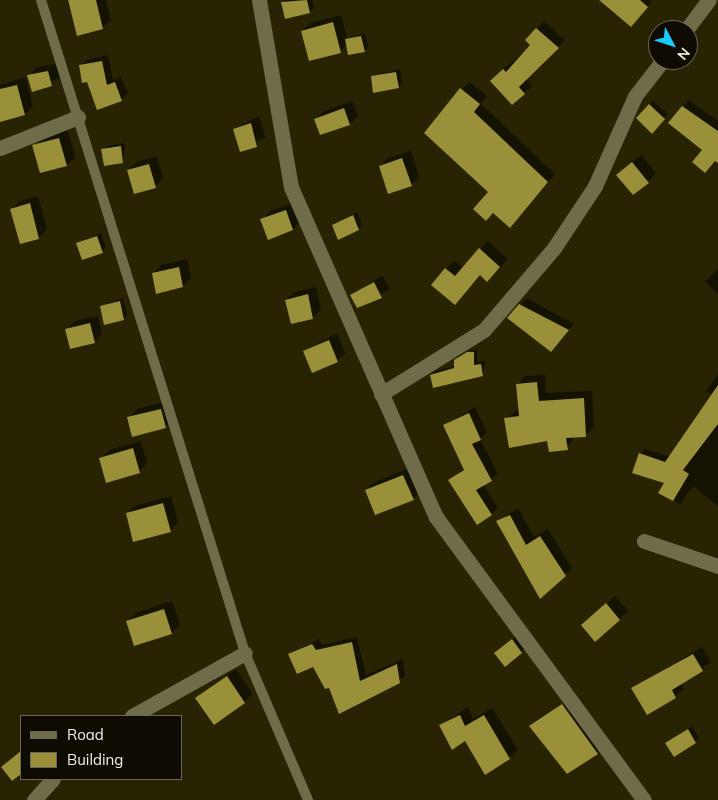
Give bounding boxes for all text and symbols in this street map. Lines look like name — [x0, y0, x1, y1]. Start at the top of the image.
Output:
north arrow — [648, 20, 698, 70]
text: N — [673, 44, 694, 64]
legend — [20, 715, 182, 780]
text: Road — [67, 725, 104, 744]
text: Building — [67, 750, 123, 769]

